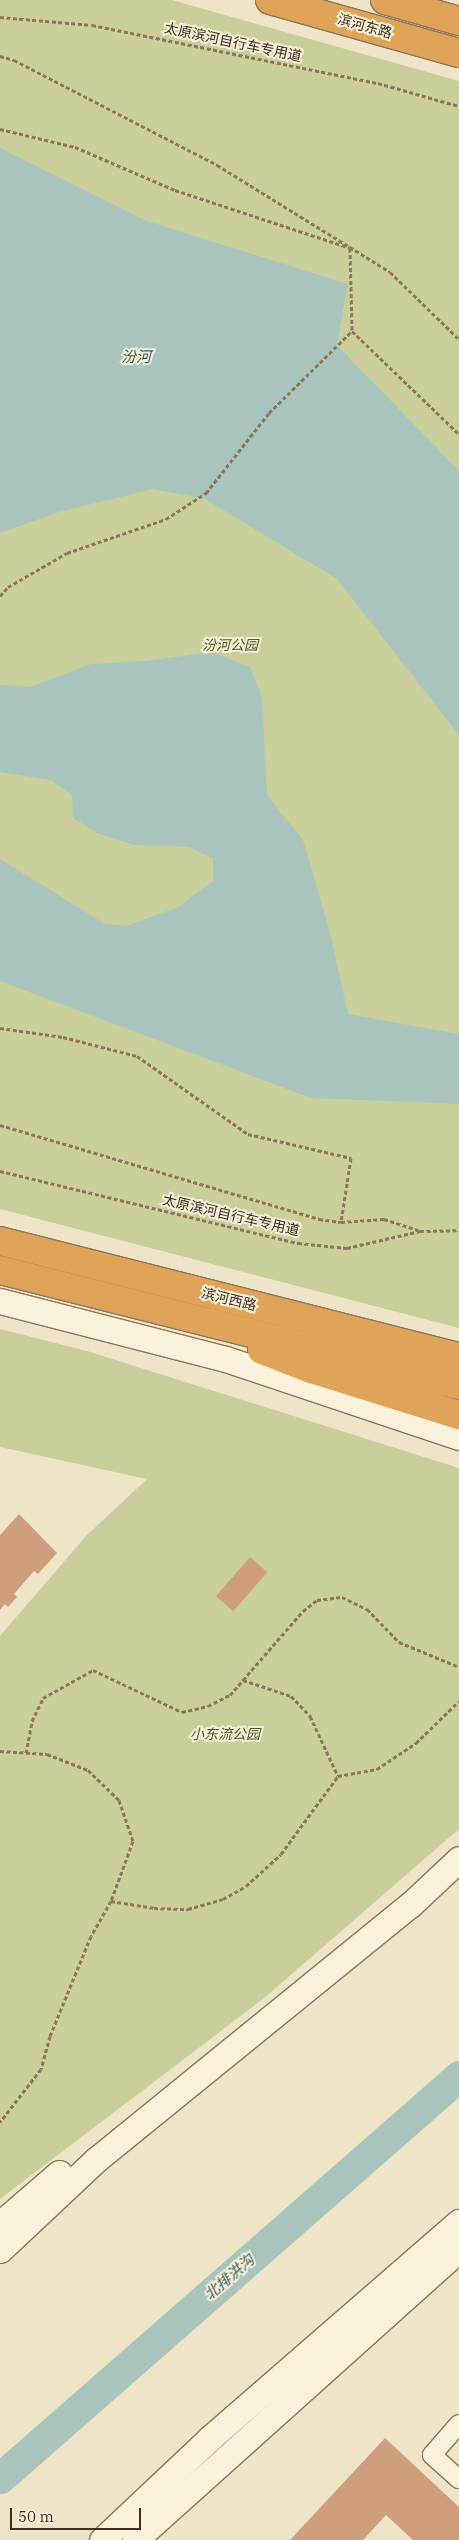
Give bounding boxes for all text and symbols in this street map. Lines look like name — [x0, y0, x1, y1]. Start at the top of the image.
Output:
street label: 滨河东路 — [336, 10, 394, 42]
street label: 太原滨河自行车专用道 — [163, 19, 303, 65]
water label: 汾河 — [121, 348, 151, 366]
park label: 汾河公园 — [202, 637, 258, 653]
street label: 太原滨河自行车专用道 — [161, 1191, 301, 1239]
street label: 滨河西路 — [200, 1284, 258, 1314]
park label: 小东流公园 — [190, 1726, 260, 1742]
water label: 北排洪沟 — [200, 2251, 258, 2303]
scale bar — [12, 2498, 144, 2530]
text: 50 m — [18, 2507, 54, 2526]

